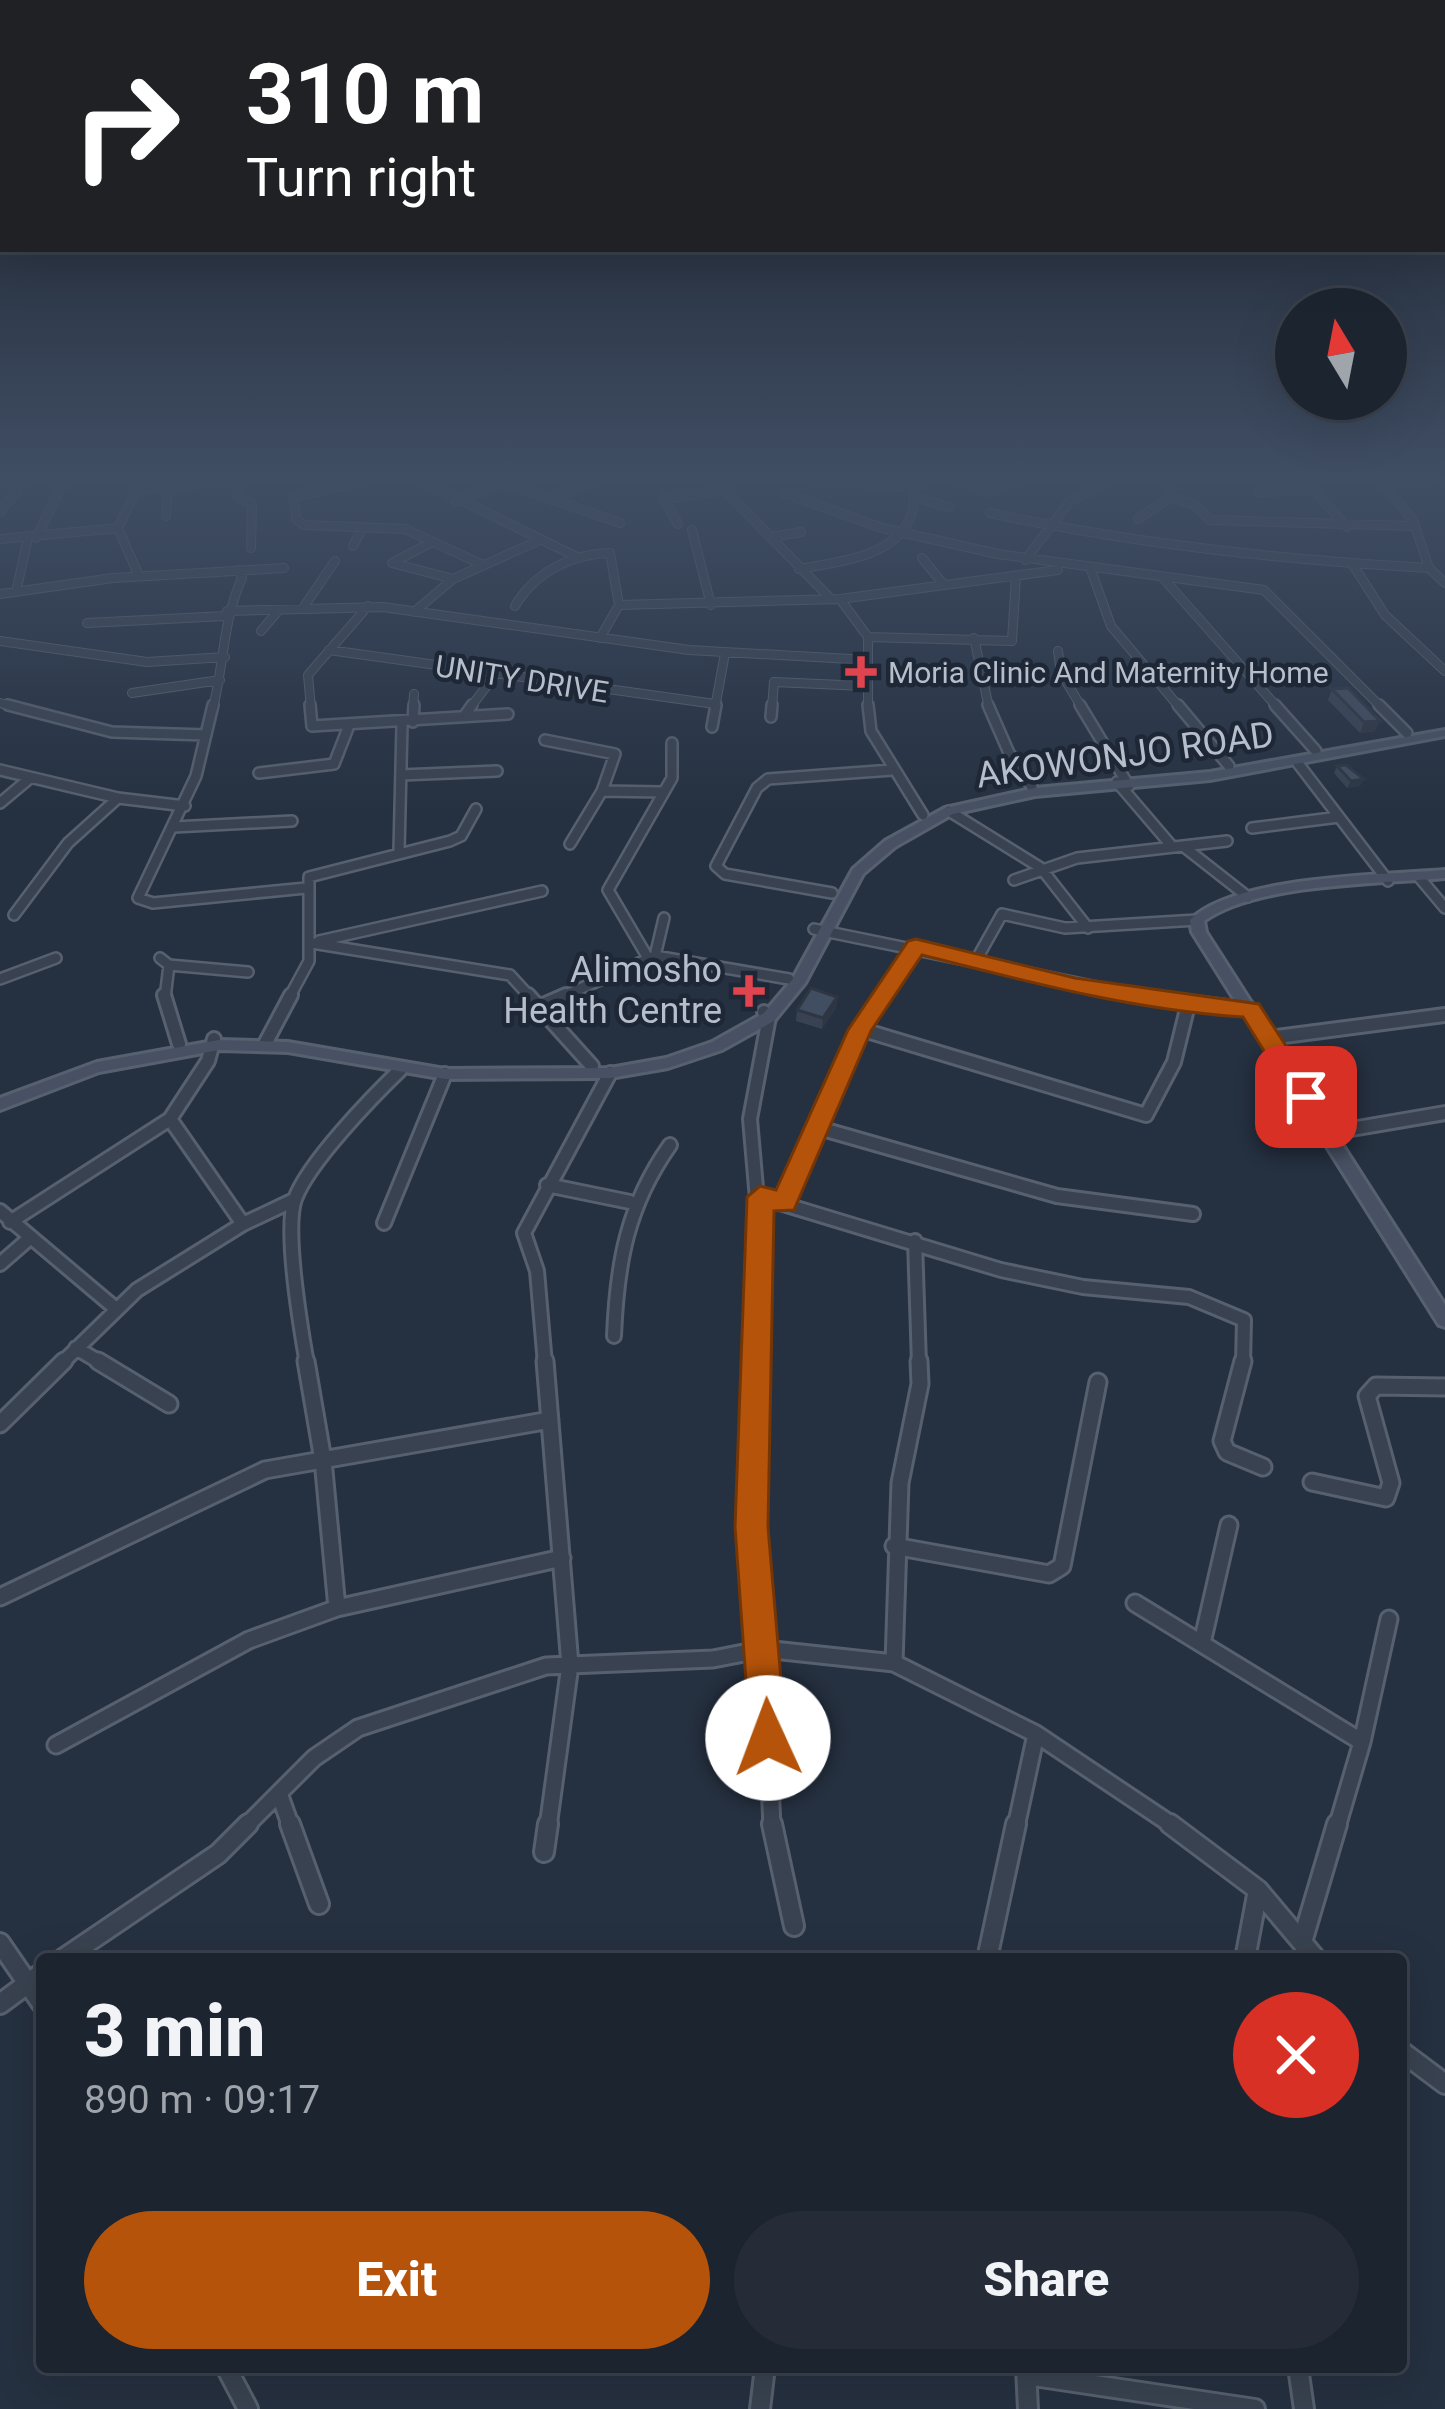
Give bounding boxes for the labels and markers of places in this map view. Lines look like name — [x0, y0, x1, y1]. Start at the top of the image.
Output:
place label: Moria Clinic And Maternity Home — [888, 655, 1329, 690]
marker: Moria Clinic And Maternity Home — [845, 656, 877, 688]
place label: Alimosho Health Centre — [503, 949, 722, 1032]
marker: Alimosho Health Centre — [733, 975, 765, 1007]
pin — [1255, 1046, 1357, 1148]

